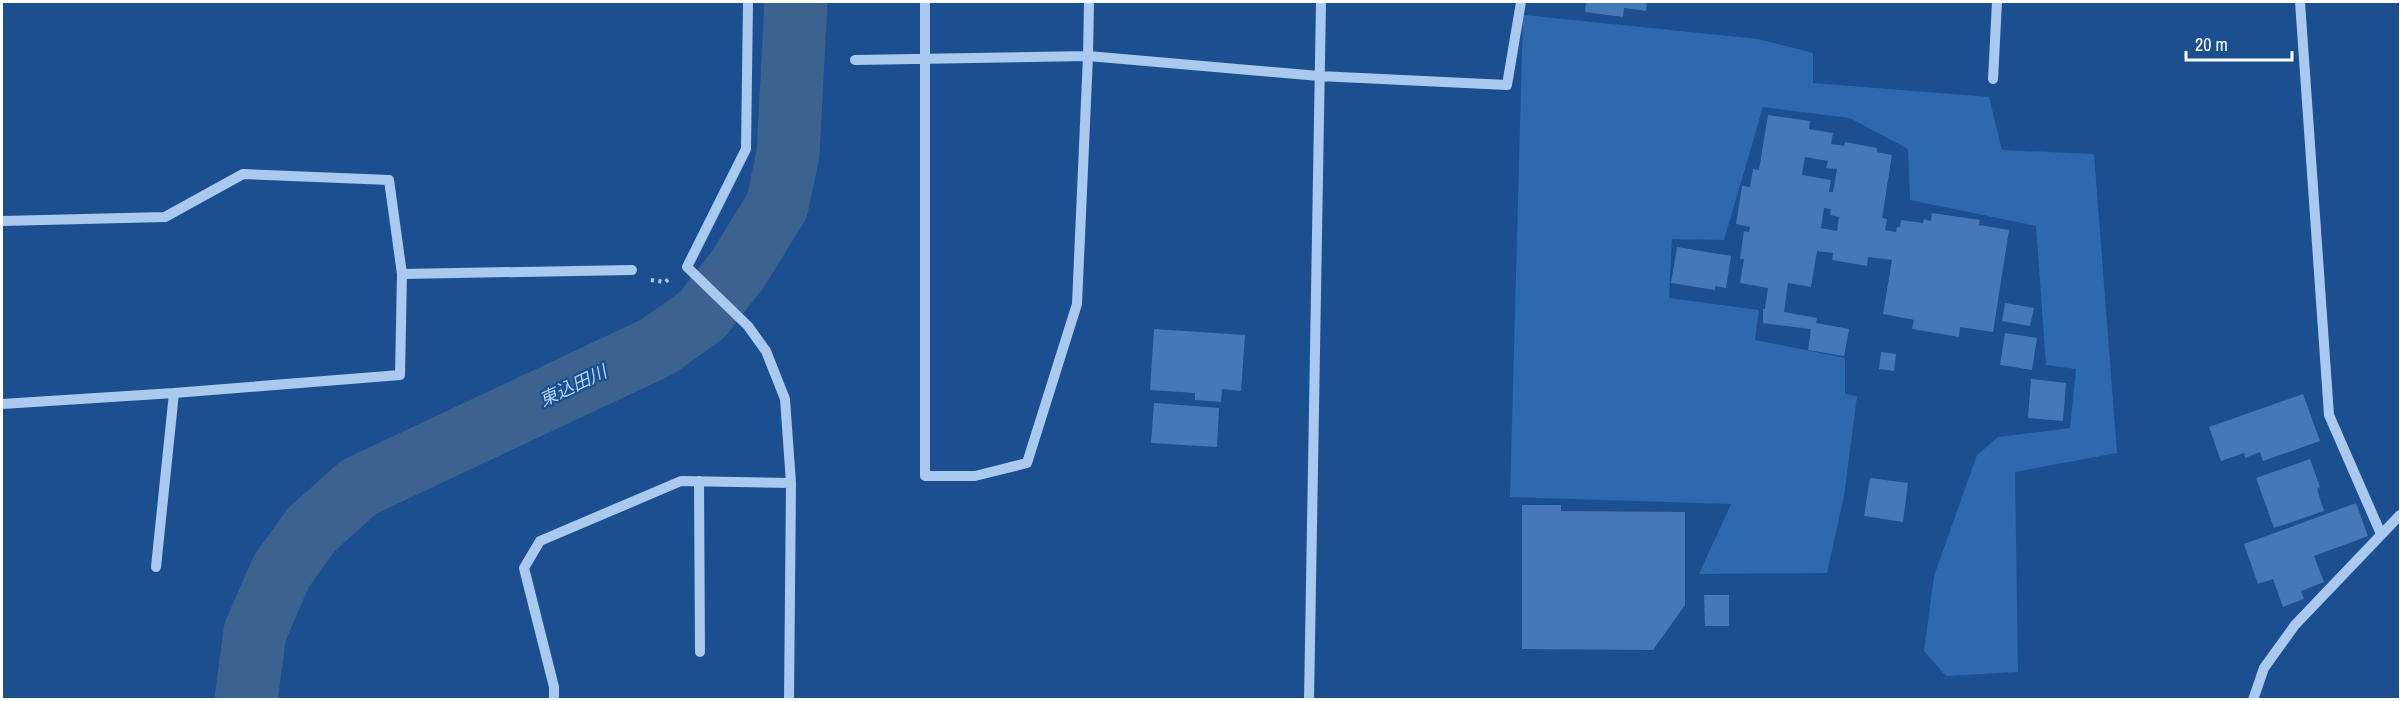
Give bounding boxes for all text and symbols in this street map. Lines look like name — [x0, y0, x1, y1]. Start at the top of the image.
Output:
scale bar — [2186, 24, 2292, 62]
text: 20 m — [2195, 32, 2228, 57]
water label: 東込田川 — [535, 358, 613, 412]

